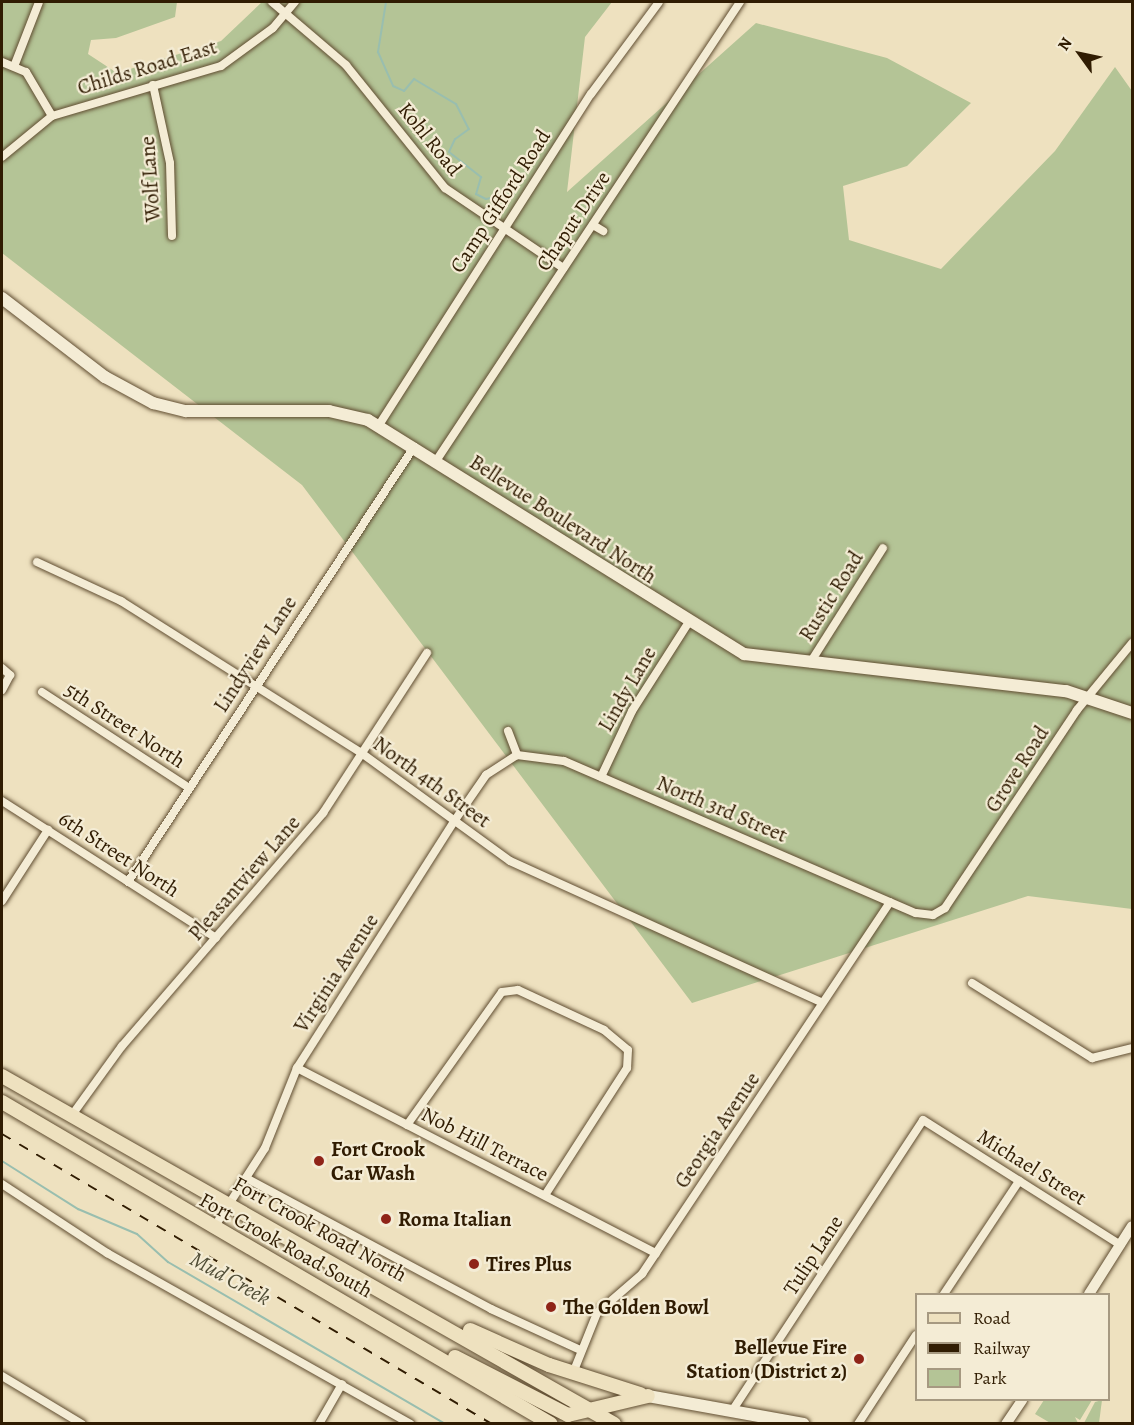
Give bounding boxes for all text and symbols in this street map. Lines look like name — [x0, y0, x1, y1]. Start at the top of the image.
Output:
north arrow — [1050, 24, 1110, 84]
text: N — [1053, 33, 1077, 55]
street label: Childs Road East — [74, 34, 220, 100]
street label: Kohl Road — [393, 97, 467, 181]
street label: Camp Gifford Road — [444, 125, 556, 277]
street label: Wolf Lane — [134, 135, 166, 223]
street label: Chaput Drive — [530, 166, 616, 276]
street label: Bellevue Boulevard North — [465, 449, 661, 589]
street label: Rustic Road — [793, 546, 869, 646]
street label: Lindyview Lane — [208, 591, 302, 717]
street label: Lindy Lane — [593, 642, 661, 736]
street label: 5th Street North — [60, 677, 190, 773]
street label: Grove Road — [980, 721, 1054, 817]
street label: North 4th Street — [368, 731, 496, 833]
street label: North 3rd Street — [653, 770, 791, 848]
street label: 6th Street North — [54, 806, 184, 902]
street label: Pleasantview Lane — [183, 810, 305, 946]
street label: Virginia Avenue — [288, 909, 384, 1037]
street label: Georgia Avenue — [669, 1067, 765, 1193]
street label: Nob Hill Terrace — [417, 1101, 553, 1187]
street label: Michael Street — [973, 1124, 1091, 1210]
place label: Fort Crook Car Wash — [331, 1136, 425, 1186]
marker: Fort Crook Car Wash — [312, 1154, 326, 1168]
street label: Fort Crook Road North — [229, 1171, 411, 1287]
street label: Fort Crook Road South — [195, 1187, 377, 1303]
place label: Roma Italian — [398, 1206, 511, 1232]
street label: Tulip Lane — [778, 1210, 848, 1300]
marker: Roma Italian — [379, 1212, 393, 1226]
water label: Mud Creek — [185, 1246, 275, 1312]
place label: Tires Plus — [486, 1251, 572, 1277]
marker: Tires Plus — [467, 1257, 481, 1271]
legend — [915, 1293, 1110, 1401]
place label: The Golden Bowl — [563, 1294, 709, 1320]
marker: The Golden Bowl — [544, 1300, 558, 1314]
text: Road — [973, 1306, 1010, 1330]
place label: Bellevue Fire Station (District 2) — [686, 1334, 847, 1384]
text: Railway — [973, 1336, 1030, 1360]
marker: Bellevue Fire Station (District 2) — [852, 1352, 866, 1366]
text: Park — [973, 1366, 1007, 1390]

